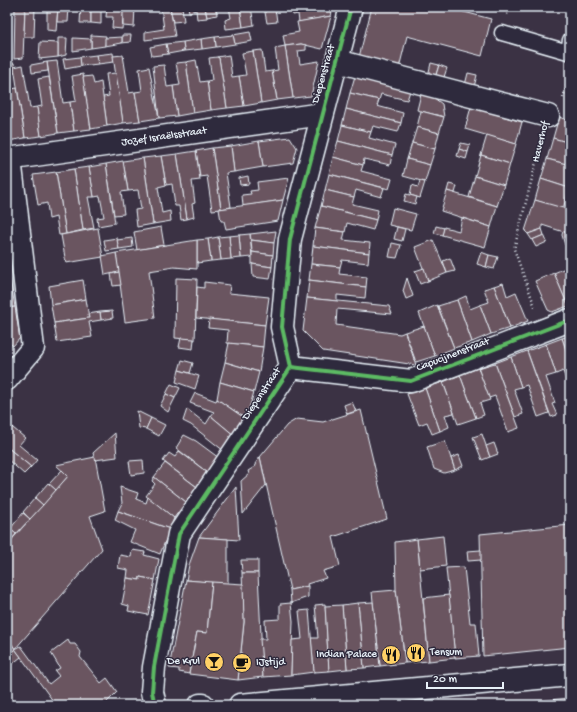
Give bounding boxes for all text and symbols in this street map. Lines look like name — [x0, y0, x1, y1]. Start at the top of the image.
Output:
street label: Diepenstraat — [310, 42, 339, 106]
street label: Haverhof — [529, 118, 552, 164]
street label: Jozef Israëlsstraat — [120, 124, 209, 149]
street label: Capucijnenstraat — [415, 335, 493, 374]
street label: Diepenstraat — [239, 364, 285, 423]
restaurant icon: Tensum — [405, 642, 427, 664]
restaurant icon: Indian Palace — [380, 644, 402, 666]
place label: Tensum — [429, 647, 462, 659]
place label: Indian Palace — [316, 649, 377, 661]
bar icon: De Krul — [203, 651, 225, 673]
cafe icon: IJstijd — [231, 652, 253, 674]
place label: De Krul — [166, 656, 201, 668]
place label: IJstijd — [256, 657, 287, 669]
scale bar — [427, 664, 503, 690]
text: 20 m — [433, 673, 458, 687]

